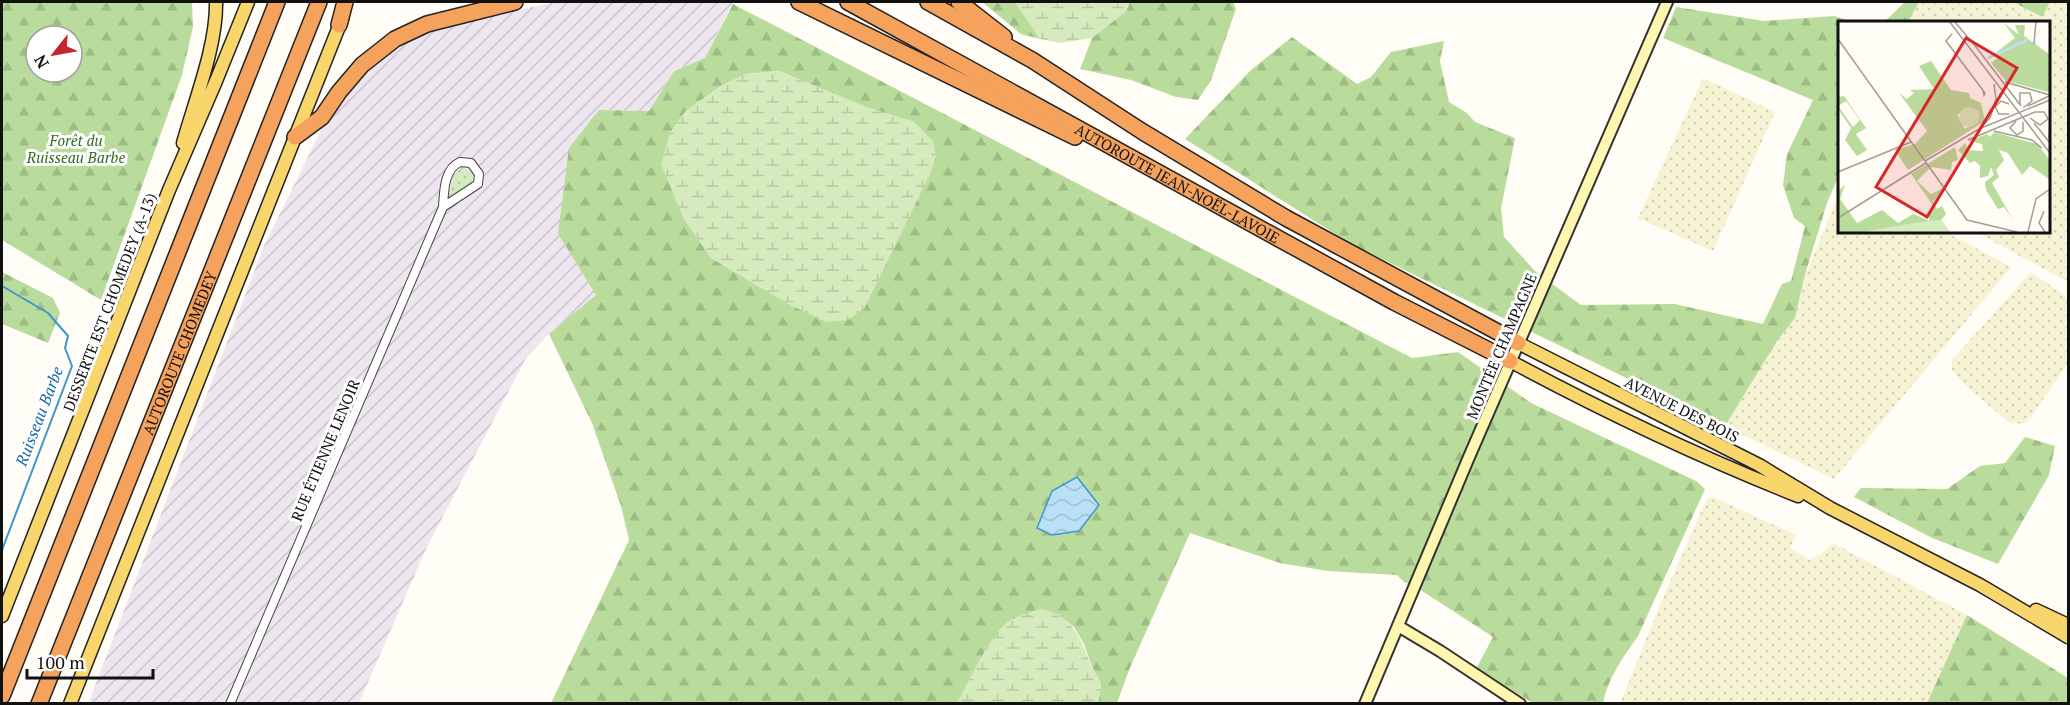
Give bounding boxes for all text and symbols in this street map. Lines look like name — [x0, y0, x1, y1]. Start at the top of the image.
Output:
inset map — [1838, 21, 2049, 232]
north arrow — [24, 24, 84, 84]
text: N — [29, 51, 54, 73]
street label: AUTOROUTE JEAN-NOËL-LAVOIE — [1072, 119, 1283, 247]
park label: Forêt du Ruisseau Barbe — [26, 130, 125, 167]
street label: DESSERTE EST CHOMEDEY (A-13) — [58, 190, 160, 414]
street label: AUTOROUTE CHOMEDEY — [137, 268, 221, 438]
street label: MONTÉE CHAMPAGNE — [1461, 270, 1541, 422]
water label: Ruisseau Barbe — [10, 363, 68, 470]
street label: AVENUE DES BOIS — [1621, 372, 1743, 446]
street label: RUE ÉTIENNE LENOIR — [286, 376, 364, 524]
scale bar — [27, 642, 153, 680]
text: 100 m — [36, 650, 85, 674]

